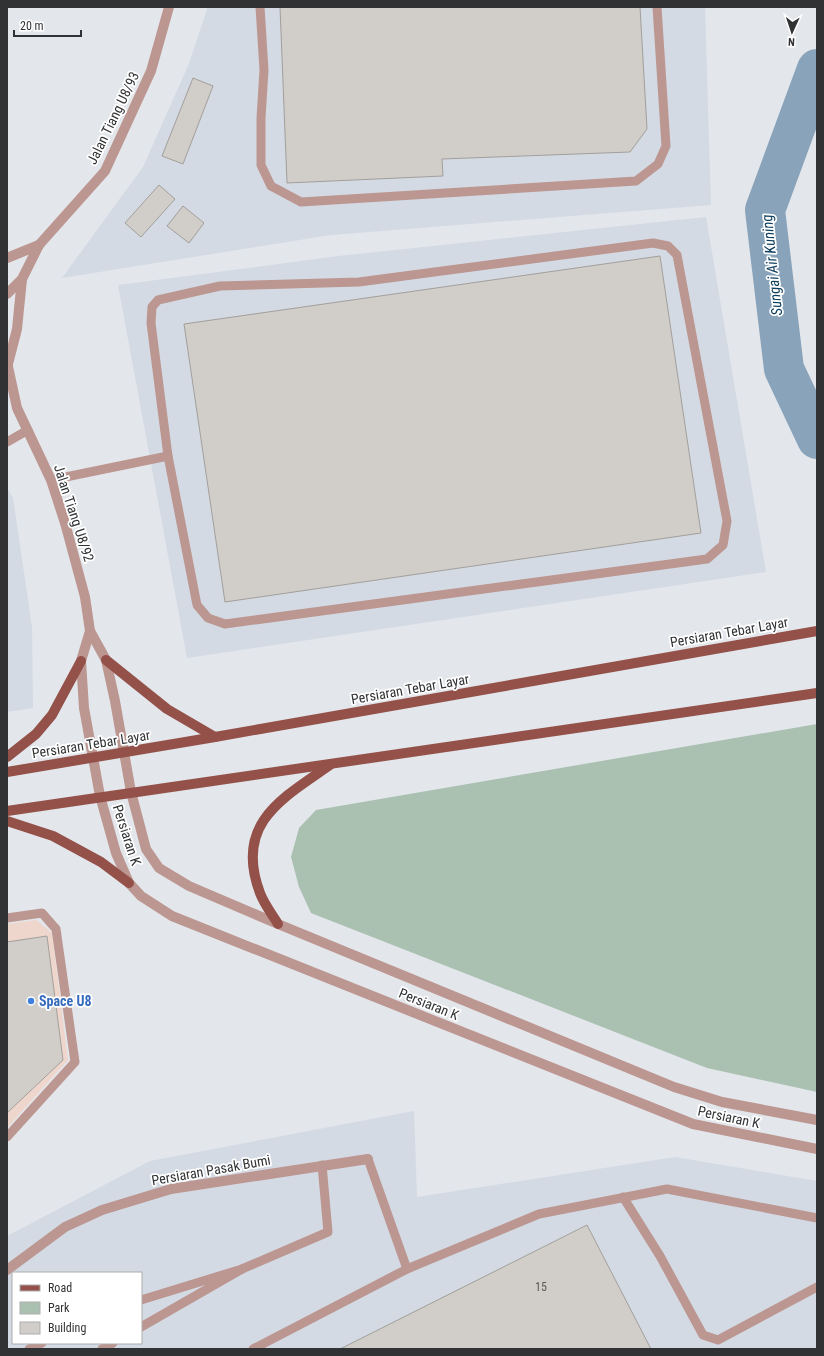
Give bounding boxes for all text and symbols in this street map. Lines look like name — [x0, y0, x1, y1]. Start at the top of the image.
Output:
scale bar — [14, 12, 81, 38]
north arrow — [772, 12, 812, 52]
text: 20 m — [20, 19, 44, 33]
text: N — [788, 35, 795, 48]
street label: Jalan Tiang U8/93 — [84, 69, 142, 167]
water label: Sungai Air Kuning — [758, 214, 786, 316]
street label: Jalan Tiang U8/92 — [51, 462, 97, 564]
street label: Persiaran Tebar Layar — [669, 614, 789, 650]
street label: Persiaran Tebar Layar — [350, 671, 470, 707]
street label: Persiaran Tebar Layar — [31, 727, 151, 761]
street label: Persiaran K — [110, 803, 144, 868]
street label: Persiaran K — [397, 985, 462, 1023]
place label: Space U8 — [39, 993, 92, 1009]
marker: Space U8 — [26, 996, 36, 1006]
street label: Persiaran K — [696, 1103, 762, 1131]
street label: Persiaran Pasak Bumi — [150, 1152, 272, 1188]
legend — [12, 1272, 142, 1344]
house number: 15 — [535, 1280, 547, 1294]
text: Road — [48, 1281, 72, 1295]
text: Park — [48, 1301, 70, 1315]
text: Building — [48, 1321, 86, 1335]

